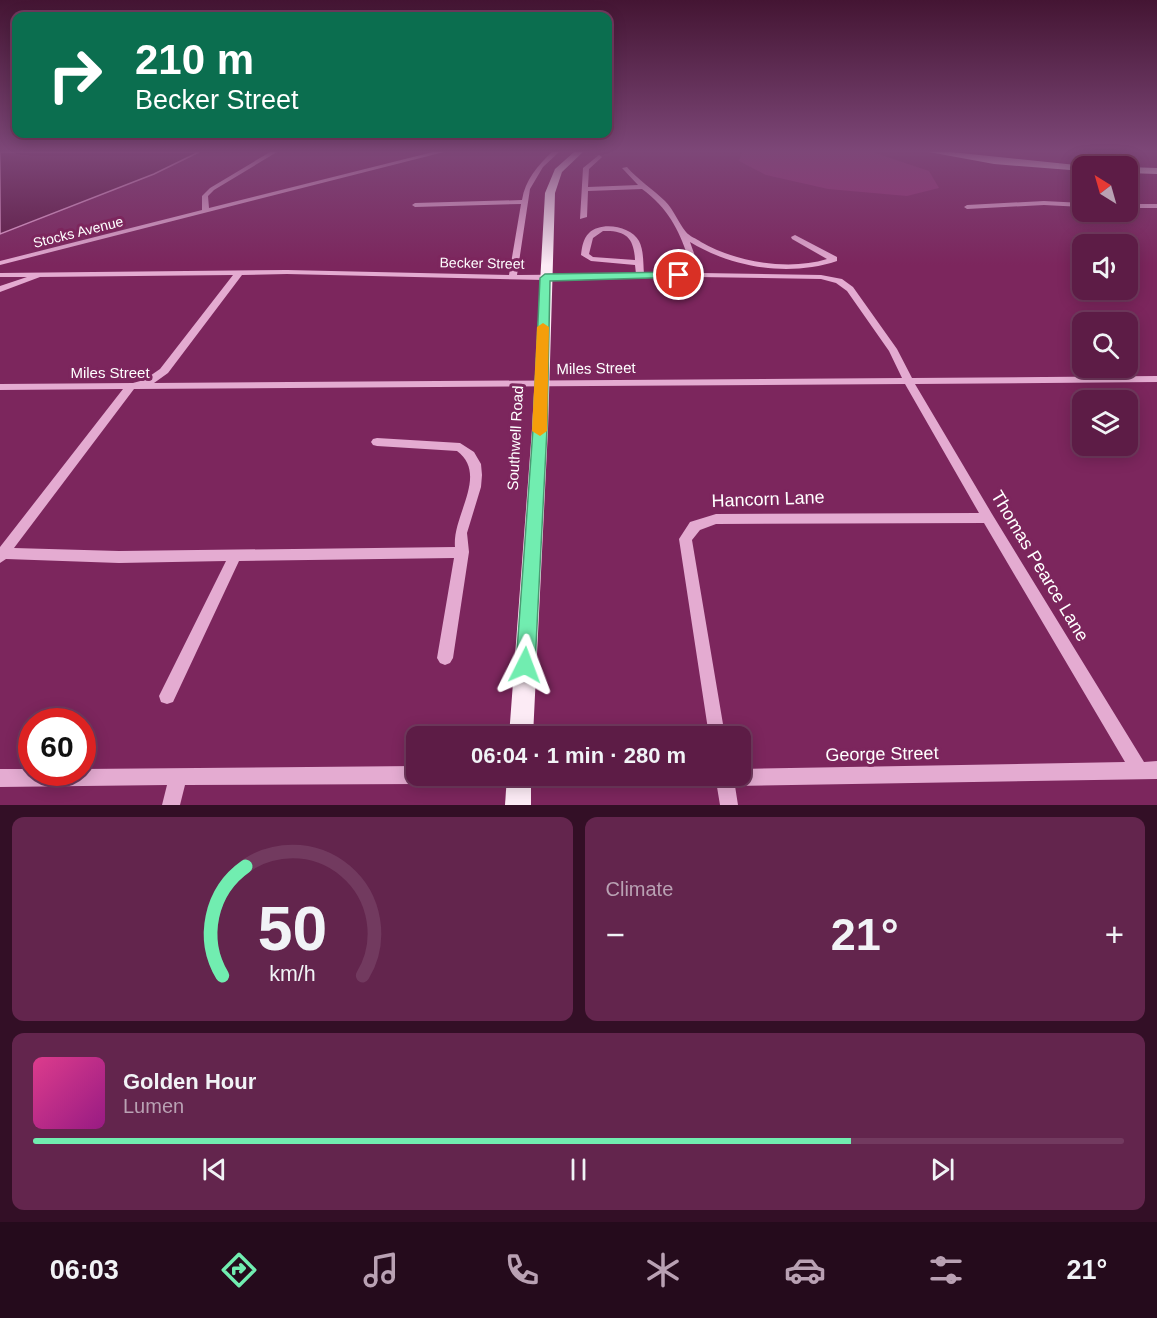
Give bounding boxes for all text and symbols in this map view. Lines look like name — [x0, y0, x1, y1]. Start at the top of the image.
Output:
icon: right — [36, 36, 114, 114]
text: 210 m — [135, 36, 254, 83]
text: Becker Street — [135, 85, 299, 115]
north arrow — [1072, 156, 1138, 222]
map controls — [1072, 156, 1138, 456]
street label: Stocks Avenue — [31, 213, 125, 251]
button: sound — [1072, 234, 1138, 300]
pin — [653, 249, 704, 300]
street label: Becker Street — [439, 254, 525, 272]
icon: arrive — [662, 258, 695, 291]
button: search — [1072, 312, 1138, 378]
street label: Miles Street — [556, 359, 637, 377]
street label: Miles Street — [70, 364, 150, 381]
street label: Southwell Road — [504, 385, 526, 491]
button: layers — [1072, 390, 1138, 456]
street label: Hancorn Lane — [711, 487, 825, 511]
street label: Thomas Pearce Lane — [987, 487, 1093, 645]
position arrow — [493, 633, 557, 697]
speed limit sign: 60 — [18, 708, 96, 786]
text: 06:04 · 1 min · 280 m — [471, 743, 686, 768]
street label: George Street — [825, 743, 939, 765]
text: Climate — [606, 878, 673, 900]
text: 50 — [258, 894, 327, 963]
text: 21° — [831, 909, 899, 960]
text: − — [606, 916, 625, 953]
text: + — [1105, 916, 1124, 953]
text: km/h — [269, 962, 315, 986]
text: Golden Hour — [123, 1069, 256, 1094]
text: Lumen — [123, 1095, 184, 1117]
icon: previous — [198, 1153, 231, 1186]
icon: pause — [562, 1153, 595, 1186]
icon: next — [926, 1153, 959, 1186]
icon: directions — [218, 1249, 260, 1291]
icon: music — [360, 1249, 402, 1291]
icon: phone — [501, 1249, 543, 1291]
icon: climate — [642, 1249, 684, 1291]
icon: car — [784, 1249, 826, 1291]
icon: filters — [925, 1249, 967, 1291]
text: 06:03 — [50, 1255, 119, 1285]
text: 21° — [1066, 1255, 1107, 1285]

